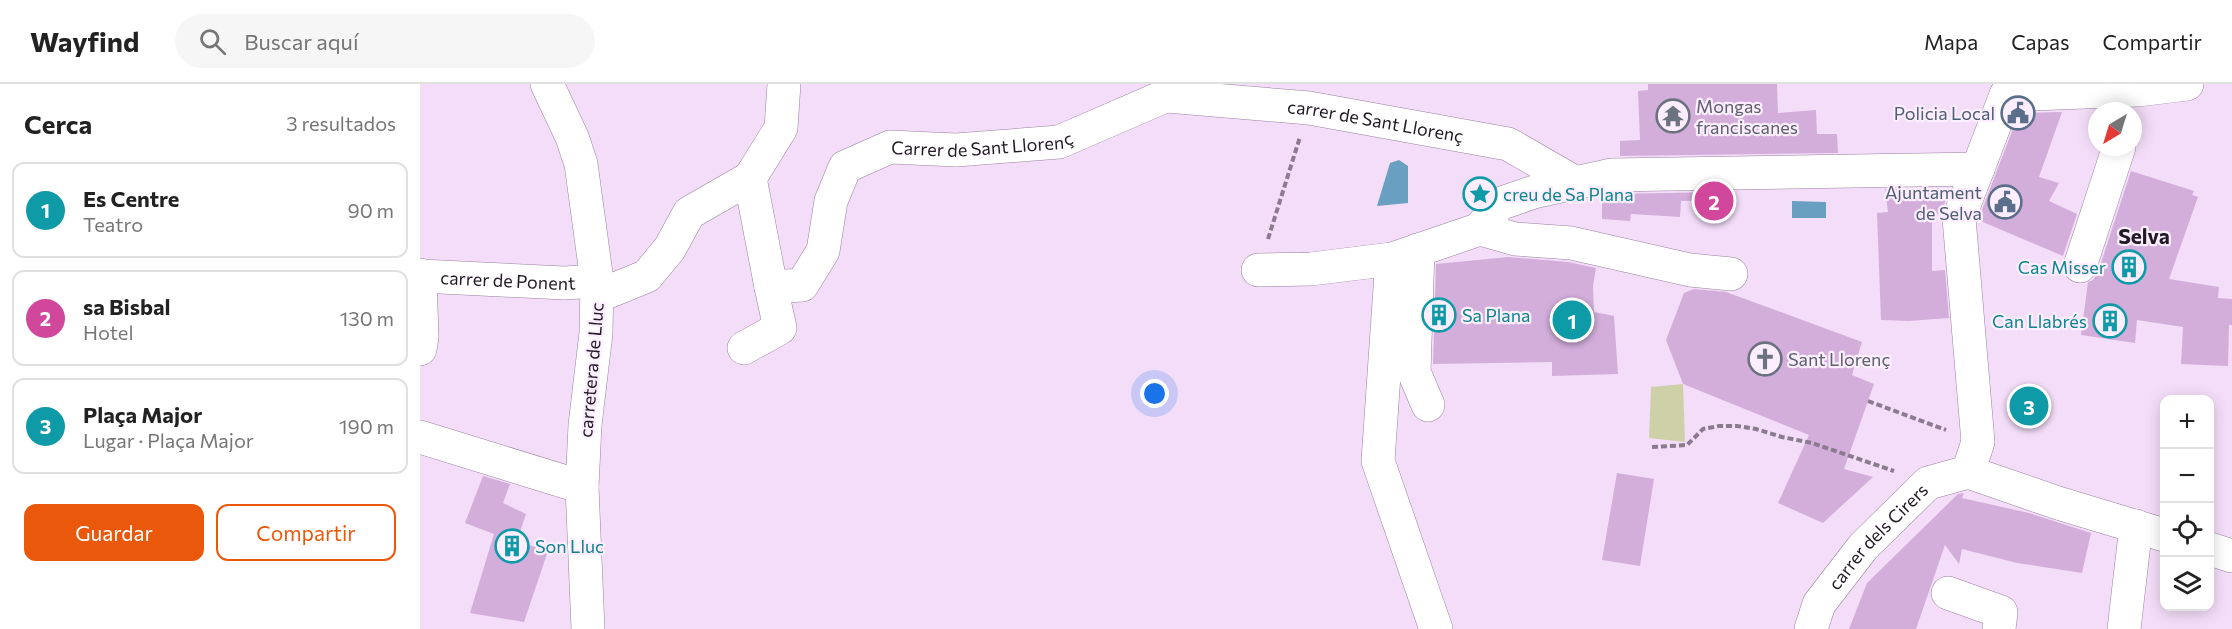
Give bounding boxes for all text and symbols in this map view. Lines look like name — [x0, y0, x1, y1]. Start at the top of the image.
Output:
search box — [175, 14, 595, 68]
text: Wayfind — [30, 24, 139, 58]
icon: search — [196, 25, 229, 58]
text: Buscar aquí — [244, 28, 359, 55]
text: Mapa — [1924, 29, 1978, 54]
text: Capas — [2011, 29, 2070, 54]
text: Compartir — [2103, 29, 2202, 54]
street label: carrer de Sant Llorenç — [1286, 95, 1465, 147]
place label: Mongas franciscanes — [1696, 95, 1798, 138]
public building icon: Policia Local — [2000, 95, 2036, 131]
temple icon: Mongas franciscanes — [1655, 98, 1691, 134]
place label: Policia Local — [1894, 102, 1995, 124]
north arrow — [2088, 102, 2142, 156]
text: Cerca — [24, 108, 92, 139]
text: 3 resultados — [286, 111, 396, 135]
street label: Carrer de Sant Llorenç — [891, 126, 1076, 161]
place icon: creu de Sa Plana — [1462, 176, 1498, 212]
pin: 2 — [1694, 178, 1734, 224]
place label: Ajuntament de Selva — [1885, 181, 1982, 224]
place label: creu de Sa Plana — [1503, 183, 1634, 205]
public building icon: Ajuntament de Selva — [1987, 184, 2023, 220]
text: Es Centre — [83, 185, 179, 212]
text: 1 — [41, 198, 50, 222]
text: 90 m — [348, 198, 394, 222]
text: Teatro — [83, 212, 143, 236]
district label: Selva — [2118, 223, 2170, 248]
building icon: Cas Misser — [2111, 249, 2147, 285]
place label: Cas Misser — [2018, 256, 2106, 278]
street label: carrer de Ponent — [440, 266, 576, 294]
text: sa Bisbal — [83, 293, 171, 320]
building icon: Sa Plana — [1421, 297, 1457, 333]
pin: 1 — [1552, 298, 1592, 342]
street label: carretera de Lluc — [574, 301, 608, 438]
building icon: Can Llabrés — [2092, 303, 2128, 339]
place label: Sa Plana — [1462, 304, 1530, 326]
text: 2 — [40, 306, 51, 330]
text: 130 m — [340, 306, 394, 330]
place label: Can Llabrés — [1992, 310, 2087, 332]
text: Hotel — [83, 320, 133, 344]
church icon: Sant Llorenç — [1747, 341, 1783, 377]
place label: Sant Llorenç — [1788, 348, 1890, 370]
your location — [1140, 379, 1169, 408]
pin: 3 — [2010, 384, 2048, 428]
map controls — [2160, 395, 2214, 611]
button: + — [2160, 395, 2214, 449]
text: Plaça Major — [83, 401, 202, 428]
text: 3 — [40, 414, 51, 438]
text: 190 m — [339, 414, 394, 438]
text: Lugar · Plaça Major — [83, 428, 254, 452]
button: − — [2160, 449, 2214, 503]
street label: carrer dels Cirers — [1823, 479, 1932, 594]
button: locate — [2160, 503, 2214, 557]
button: Guardar — [24, 504, 204, 561]
button: Compartir — [216, 504, 396, 561]
building icon: Son Lluc — [494, 528, 530, 564]
place label: Son Lluc — [535, 535, 604, 557]
button: layers — [2160, 557, 2214, 611]

